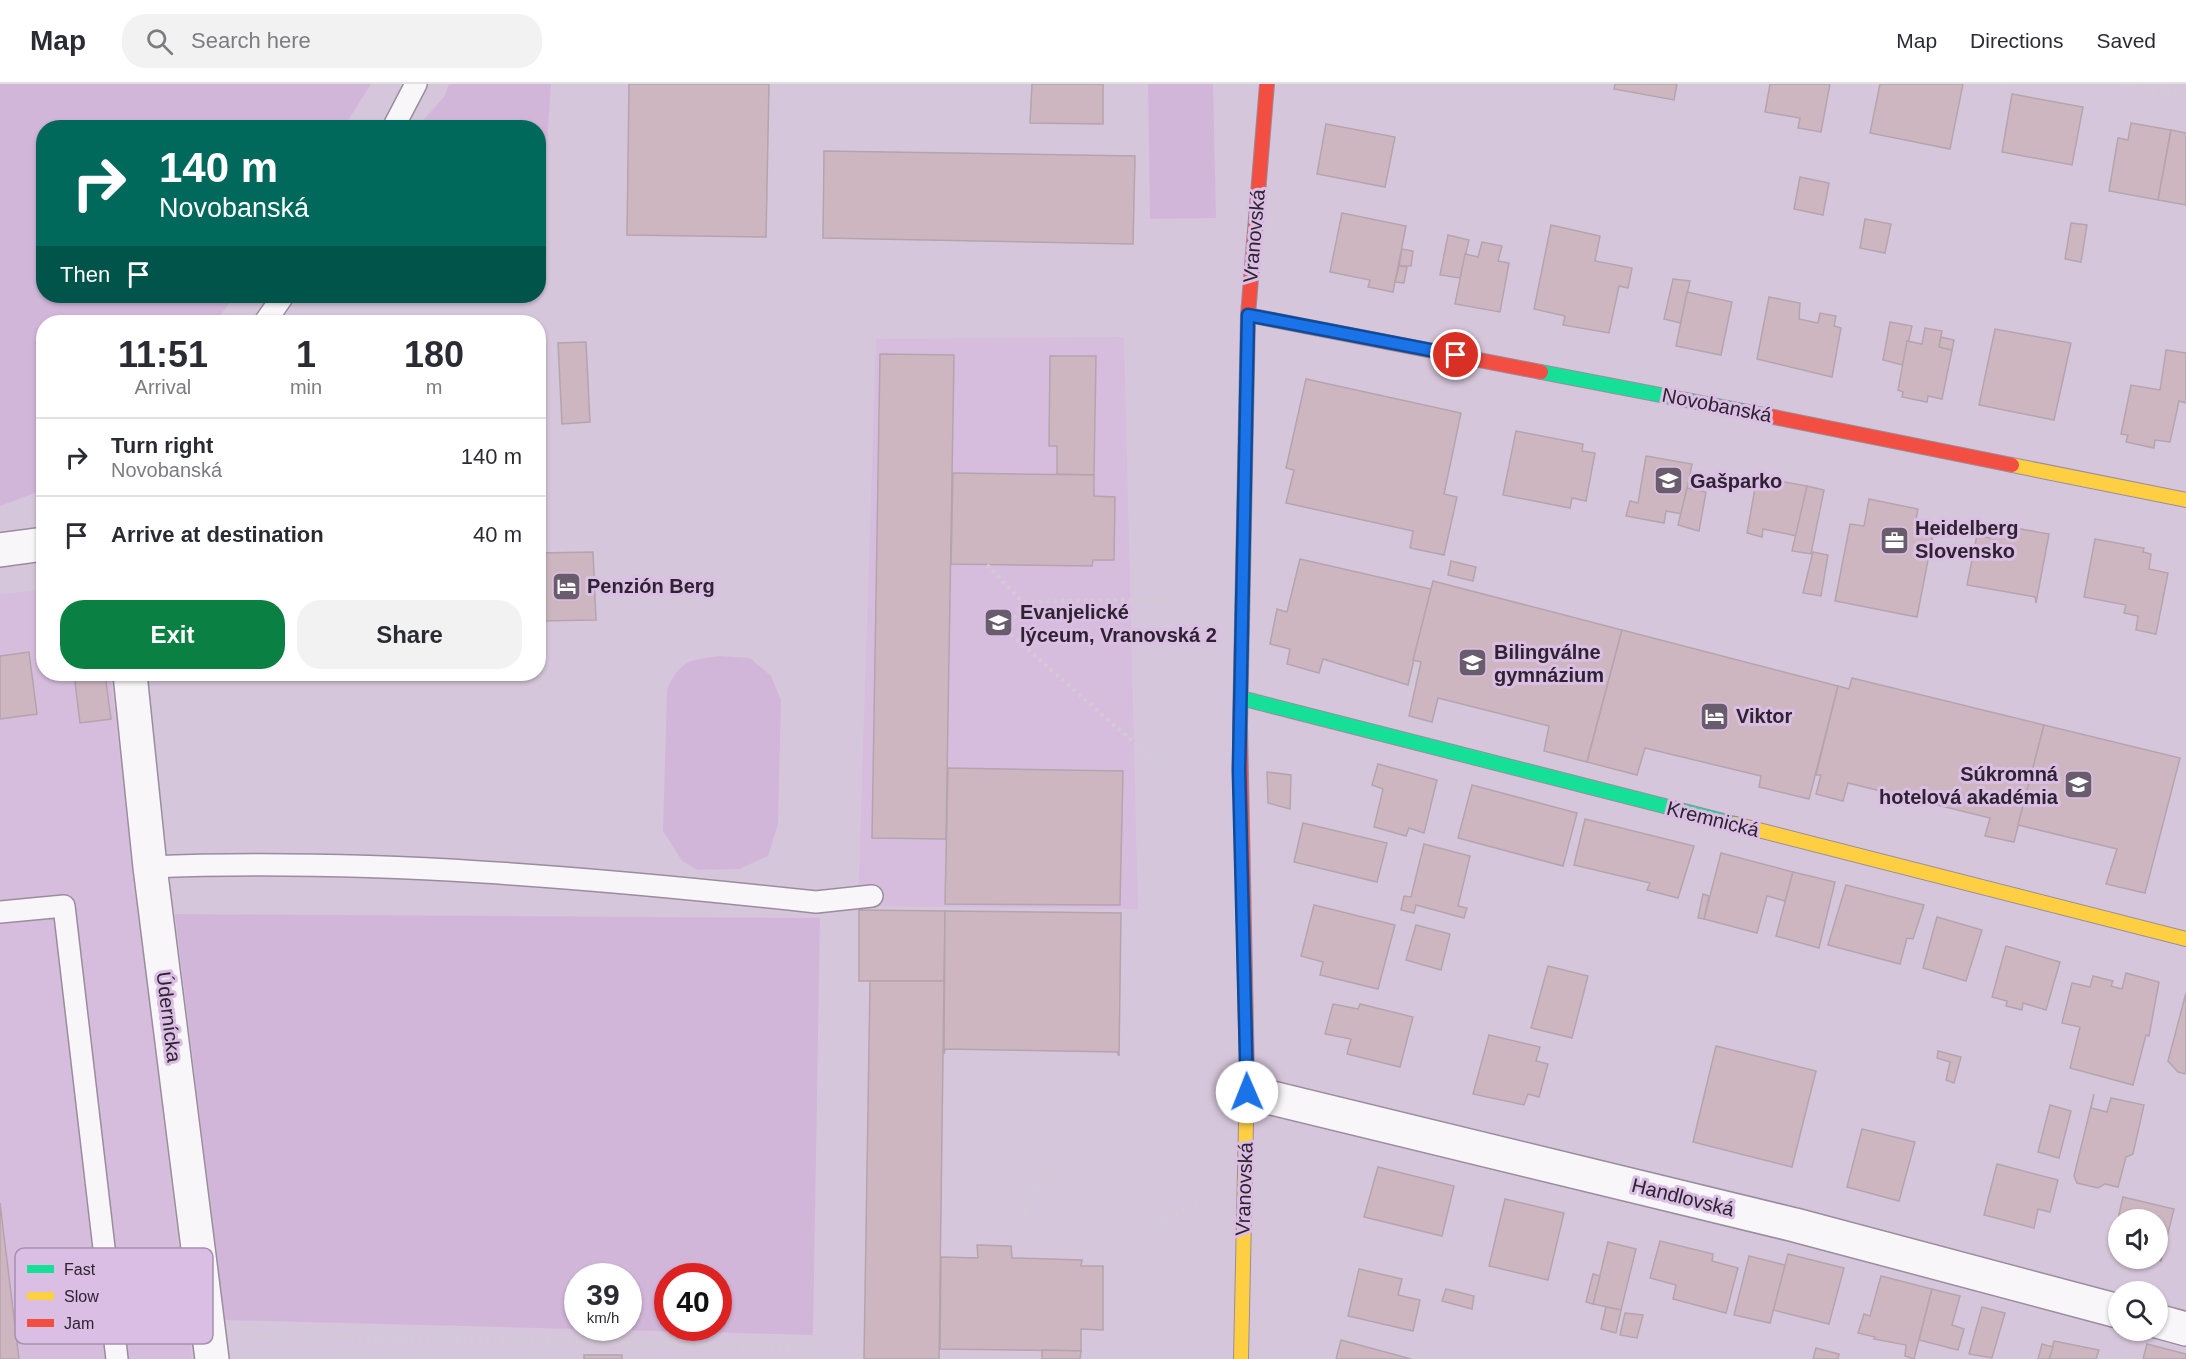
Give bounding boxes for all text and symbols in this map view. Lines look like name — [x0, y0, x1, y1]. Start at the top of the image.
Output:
search box — [122, 14, 542, 68]
text: Map — [30, 25, 86, 56]
icon: search — [143, 25, 176, 58]
text: Search here — [191, 28, 311, 53]
text: Map — [1896, 29, 1937, 52]
text: Directions — [1970, 29, 2063, 52]
text: Saved — [2096, 29, 2156, 52]
icon: right — [60, 144, 138, 222]
text: 140 m — [159, 144, 278, 191]
street label: Vranovská — [1239, 187, 1269, 284]
text: Novobanská — [159, 193, 309, 223]
icon: arrive — [122, 258, 155, 291]
text: Then — [60, 262, 110, 287]
pin — [1430, 329, 1481, 380]
text: 11:51 — [118, 334, 208, 375]
text: 1 — [296, 334, 316, 375]
text: 180 — [404, 334, 464, 375]
icon: arrive — [1439, 338, 1472, 371]
text: Arrival — [135, 376, 191, 398]
text: min — [290, 376, 322, 398]
text: m — [426, 376, 442, 398]
street label: Novobanská — [1660, 384, 1775, 427]
text: Turn right — [111, 433, 213, 458]
icon: right — [60, 441, 93, 474]
text: 140 m — [461, 444, 522, 469]
text: Novobanská — [111, 459, 222, 481]
school or university icon: Gašparko — [1653, 465, 1685, 497]
place label: Gašparko — [1690, 470, 1782, 492]
place label: Heidelberg Slovensko — [1915, 517, 2018, 562]
icon: arrive — [60, 519, 93, 552]
text: Arrive at destination — [111, 522, 324, 547]
text: 40 m — [473, 522, 522, 547]
office icon: Heidelberg Slovensko — [1878, 524, 1910, 556]
hotel icon: Penzión Berg — [550, 570, 582, 602]
place label: Penzión Berg — [587, 575, 715, 597]
button: Exit — [60, 600, 285, 669]
button: Share — [297, 600, 522, 669]
place label: Evanjelické lýceum, Vranovská 2 — [1020, 601, 1217, 646]
school or university icon: Evanjelické lýceum, Vranovská 2 — [983, 607, 1015, 639]
place label: Bilingválne gymnázium — [1494, 641, 1604, 686]
school or university icon: Bilingválne gymnázium — [1457, 647, 1489, 679]
hotel icon: Viktor — [1699, 700, 1731, 732]
place label: Viktor — [1736, 705, 1793, 727]
place label: Súkromná hotelová akadémia — [1879, 763, 2059, 808]
school or university icon: Súkromná hotelová akadémia — [2063, 769, 2095, 801]
street label: Kremnická — [1664, 797, 1762, 841]
street label: Údernícka — [153, 970, 186, 1064]
position arrow — [1215, 1060, 1279, 1124]
street label: Vranovská — [1231, 1141, 1257, 1236]
street label: Handlovská — [1630, 1174, 1737, 1221]
map controls — [2108, 1209, 2168, 1341]
button: sound — [2108, 1209, 2168, 1269]
legend — [15, 1248, 213, 1344]
text: Fast — [64, 1261, 96, 1278]
speed limit sign: 40 — [654, 1263, 732, 1341]
text: 39 — [586, 1278, 620, 1311]
button: search — [2108, 1281, 2168, 1341]
text: Slow — [64, 1288, 99, 1305]
text: km/h — [587, 1309, 619, 1326]
text: Jam — [64, 1315, 94, 1332]

